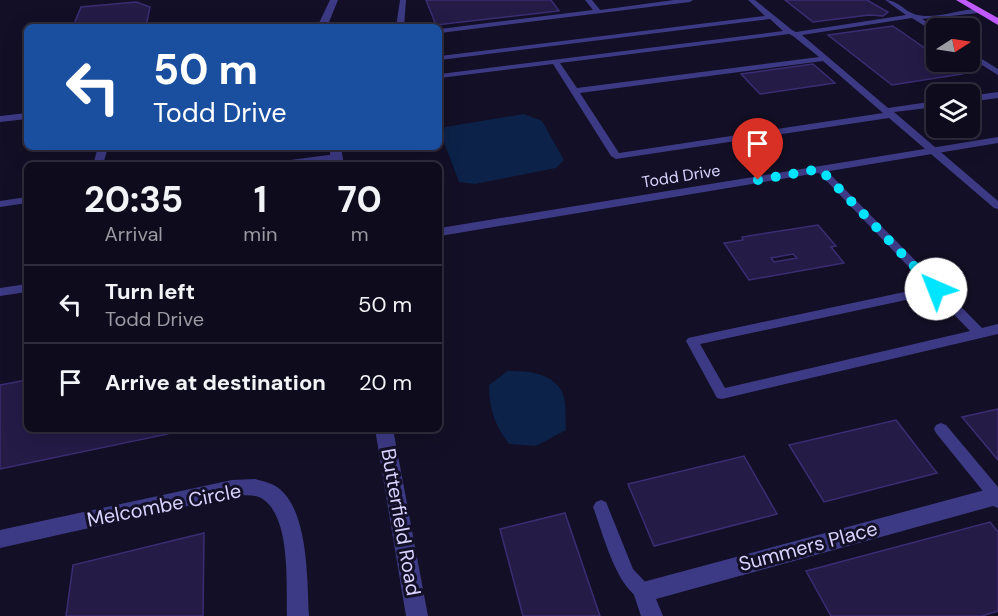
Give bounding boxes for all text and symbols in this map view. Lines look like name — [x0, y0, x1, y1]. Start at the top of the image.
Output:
north arrow — [926, 18, 980, 72]
map controls — [926, 18, 980, 138]
text: 50 m — [153, 42, 258, 97]
icon: left — [54, 48, 132, 126]
button: layers — [926, 84, 980, 138]
text: Todd Drive — [153, 95, 287, 130]
pin — [732, 118, 783, 180]
icon: arrive — [741, 127, 774, 160]
street label: Todd Drive — [640, 159, 722, 193]
text: 20:35 — [84, 176, 183, 223]
text: 1 — [254, 176, 267, 223]
text: 70 — [337, 176, 382, 223]
text: Arrival — [105, 221, 163, 247]
text: min — [243, 221, 277, 247]
text: m — [351, 221, 369, 247]
position arrow — [904, 257, 968, 321]
text: Turn left — [105, 277, 195, 306]
icon: left — [54, 288, 87, 321]
text: 50 m — [358, 290, 412, 319]
text: Todd Drive — [105, 306, 204, 332]
icon: arrive — [54, 366, 87, 399]
text: Arrive at destination — [105, 368, 326, 397]
text: 20 m — [359, 368, 412, 397]
street label: Butterfield Road — [375, 446, 427, 598]
street label: Melcombe Circle — [85, 477, 243, 533]
street label: Summers Place — [736, 515, 880, 577]

